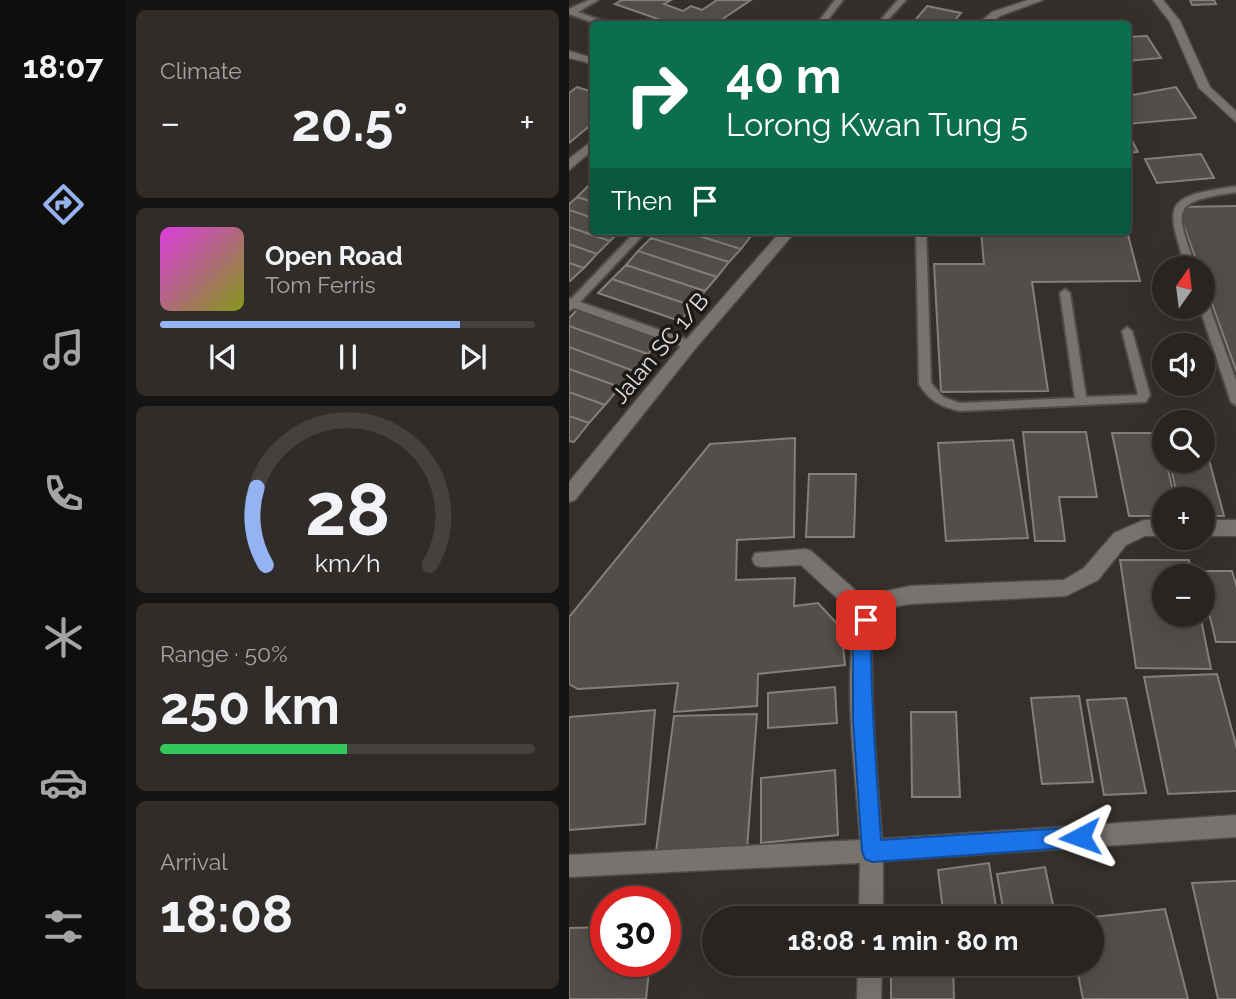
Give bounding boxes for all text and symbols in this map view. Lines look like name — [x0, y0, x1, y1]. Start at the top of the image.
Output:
text: 40 m — [726, 47, 841, 104]
text: 18:07 — [23, 48, 103, 85]
icon: right — [611, 49, 702, 140]
text: Climate — [160, 57, 242, 84]
text: 20.5° — [292, 92, 408, 153]
text: − — [160, 100, 180, 145]
text: + — [519, 100, 535, 145]
text: Lorong Kwan Tung 5 — [726, 106, 1028, 143]
icon: directions — [39, 180, 88, 229]
icon: arrive — [686, 182, 724, 220]
text: Then — [611, 186, 672, 216]
text: Open Road — [265, 241, 403, 271]
north arrow — [1152, 256, 1215, 318]
map controls — [1152, 256, 1215, 627]
text: Tom Ferris — [265, 271, 376, 298]
street label: Jalan SC 1/B — [606, 287, 714, 409]
icon: music — [39, 325, 88, 374]
button: sound — [1152, 333, 1215, 396]
icon: previous — [204, 338, 242, 376]
icon: pause — [329, 338, 367, 376]
icon: next — [454, 338, 492, 376]
button: search — [1152, 410, 1215, 473]
text: 28 — [305, 468, 390, 553]
icon: phone — [39, 469, 88, 518]
button: + — [1152, 487, 1215, 550]
text: km/h — [315, 548, 380, 578]
button: − — [1152, 564, 1215, 627]
pin — [836, 590, 896, 650]
icon: arrive — [847, 601, 885, 639]
icon: climate — [39, 613, 88, 662]
text: Range · 50% — [160, 640, 288, 667]
text: 250 km — [160, 675, 340, 736]
icon: car — [39, 758, 88, 807]
position arrow — [1043, 800, 1117, 874]
text: Arrival — [160, 848, 227, 875]
text: 18:08 — [160, 883, 293, 944]
speed limit sign: 30 — [590, 886, 681, 977]
icon: filters — [39, 902, 88, 951]
text: 18:08 · 1 min · 80 m — [787, 926, 1019, 956]

